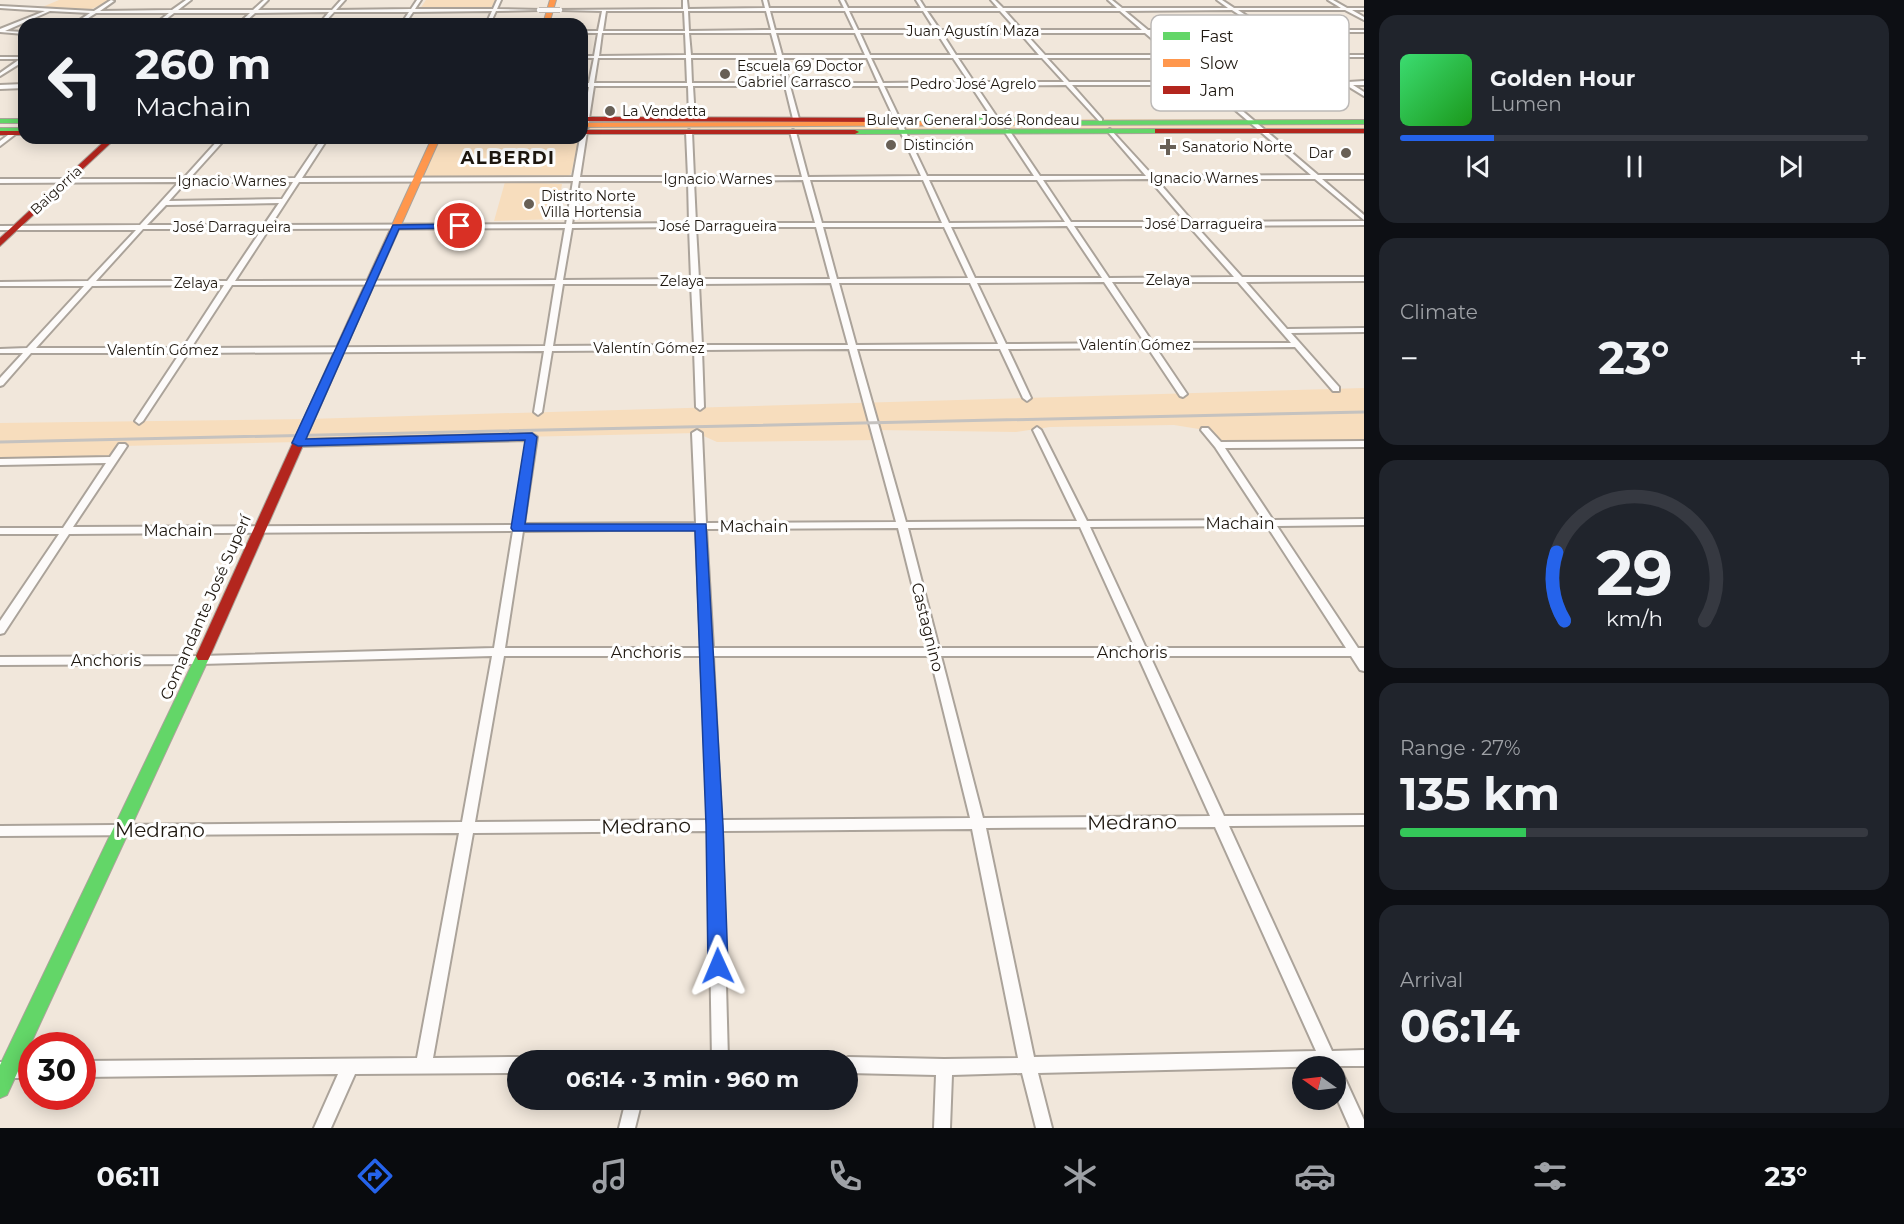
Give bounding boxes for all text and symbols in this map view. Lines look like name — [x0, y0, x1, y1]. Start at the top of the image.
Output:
legend — [1151, 15, 1349, 111]
street label: Juan Agustín Maza — [905, 22, 1040, 40]
text: Fast — [1200, 27, 1234, 46]
text: 260 m — [135, 38, 271, 90]
icon: left — [36, 42, 114, 120]
text: Slow — [1200, 54, 1238, 73]
place label: Escuela 69 Doctor Gabriel Carrasco — [737, 57, 864, 91]
text: Golden Hour — [1490, 65, 1635, 92]
marker: Escuela 69 Doctor Gabriel Carrasco — [718, 67, 732, 81]
street label: Pedro José Agrelo — [910, 75, 1036, 93]
text: Jam — [1199, 81, 1234, 100]
text: Machain — [135, 90, 251, 123]
text: Lumen — [1490, 92, 1562, 116]
place label: La Vendetta — [622, 102, 706, 120]
marker: La Vendetta — [603, 104, 617, 118]
street label: Bulevar General José Rondeau — [866, 111, 1080, 129]
place label: Distinción — [903, 136, 974, 154]
marker: Distinción — [884, 138, 898, 152]
marker: Sanatorio Norte — [1159, 138, 1177, 156]
place label: Sanatorio Norte — [1182, 138, 1292, 156]
place label: Dar — [1309, 144, 1334, 162]
marker: Dar — [1339, 146, 1353, 160]
district label: ALBERDI — [459, 147, 556, 169]
icon: previous — [1462, 150, 1495, 183]
icon: pause — [1618, 150, 1651, 183]
icon: next — [1774, 150, 1807, 183]
street label: Baigorria — [26, 162, 86, 218]
street label: Ignacio Warnes — [1150, 169, 1259, 187]
street label: Ignacio Warnes — [664, 170, 773, 188]
street label: Ignacio Warnes — [178, 172, 287, 190]
place label: Distrito Norte Villa Hortensia — [541, 187, 642, 221]
marker: Distrito Norte Villa Hortensia — [522, 197, 536, 211]
pin — [434, 200, 485, 251]
icon: arrive — [443, 209, 476, 242]
street label: José Darragueira — [1144, 215, 1263, 233]
street label: José Darragueira — [658, 217, 777, 235]
street label: José Darragueira — [172, 218, 291, 236]
street label: Zelaya — [1146, 271, 1190, 289]
street label: Zelaya — [660, 272, 704, 290]
street label: Zelaya — [174, 274, 218, 292]
text: Climate — [1400, 300, 1478, 324]
text: 23° — [1598, 330, 1670, 385]
street label: Valentín Gómez — [1079, 336, 1191, 354]
text: − — [1400, 338, 1419, 378]
text: + — [1849, 338, 1868, 378]
street label: Valentín Gómez — [593, 339, 705, 357]
street label: Valentín Gómez — [107, 341, 219, 359]
street label: Comandante José Superí — [156, 511, 255, 703]
street label: Machain — [1206, 514, 1274, 533]
street label: Machain — [720, 517, 788, 536]
street label: Machain — [144, 521, 212, 540]
text: 29 — [1596, 535, 1672, 611]
street label: Castagnino — [907, 581, 948, 674]
text: km/h — [1605, 605, 1663, 631]
street label: Anchoris — [611, 643, 681, 662]
street label: Anchoris — [1097, 643, 1167, 662]
street label: Anchoris — [71, 651, 141, 670]
text: Range · 27% — [1400, 736, 1521, 760]
text: 135 km — [1400, 766, 1560, 821]
street label: Medrano — [1087, 809, 1177, 835]
street label: Medrano — [601, 813, 691, 839]
street label: Medrano — [115, 818, 205, 842]
position arrow — [686, 934, 750, 998]
text: Arrival — [1400, 968, 1463, 992]
text: 06:14 — [1400, 998, 1520, 1053]
speed limit sign: 30 — [18, 1032, 96, 1110]
north arrow — [1292, 1056, 1346, 1110]
map controls — [1292, 1056, 1346, 1110]
text: 06:14 · 3 min · 960 m — [566, 1066, 799, 1093]
icon: directions — [354, 1155, 396, 1197]
icon: music — [589, 1155, 631, 1197]
icon: phone — [824, 1155, 866, 1197]
icon: climate — [1059, 1155, 1101, 1197]
icon: car — [1294, 1155, 1336, 1197]
icon: filters — [1529, 1155, 1571, 1197]
text: 06:11 — [97, 1160, 160, 1193]
text: 23° — [1765, 1160, 1807, 1193]

